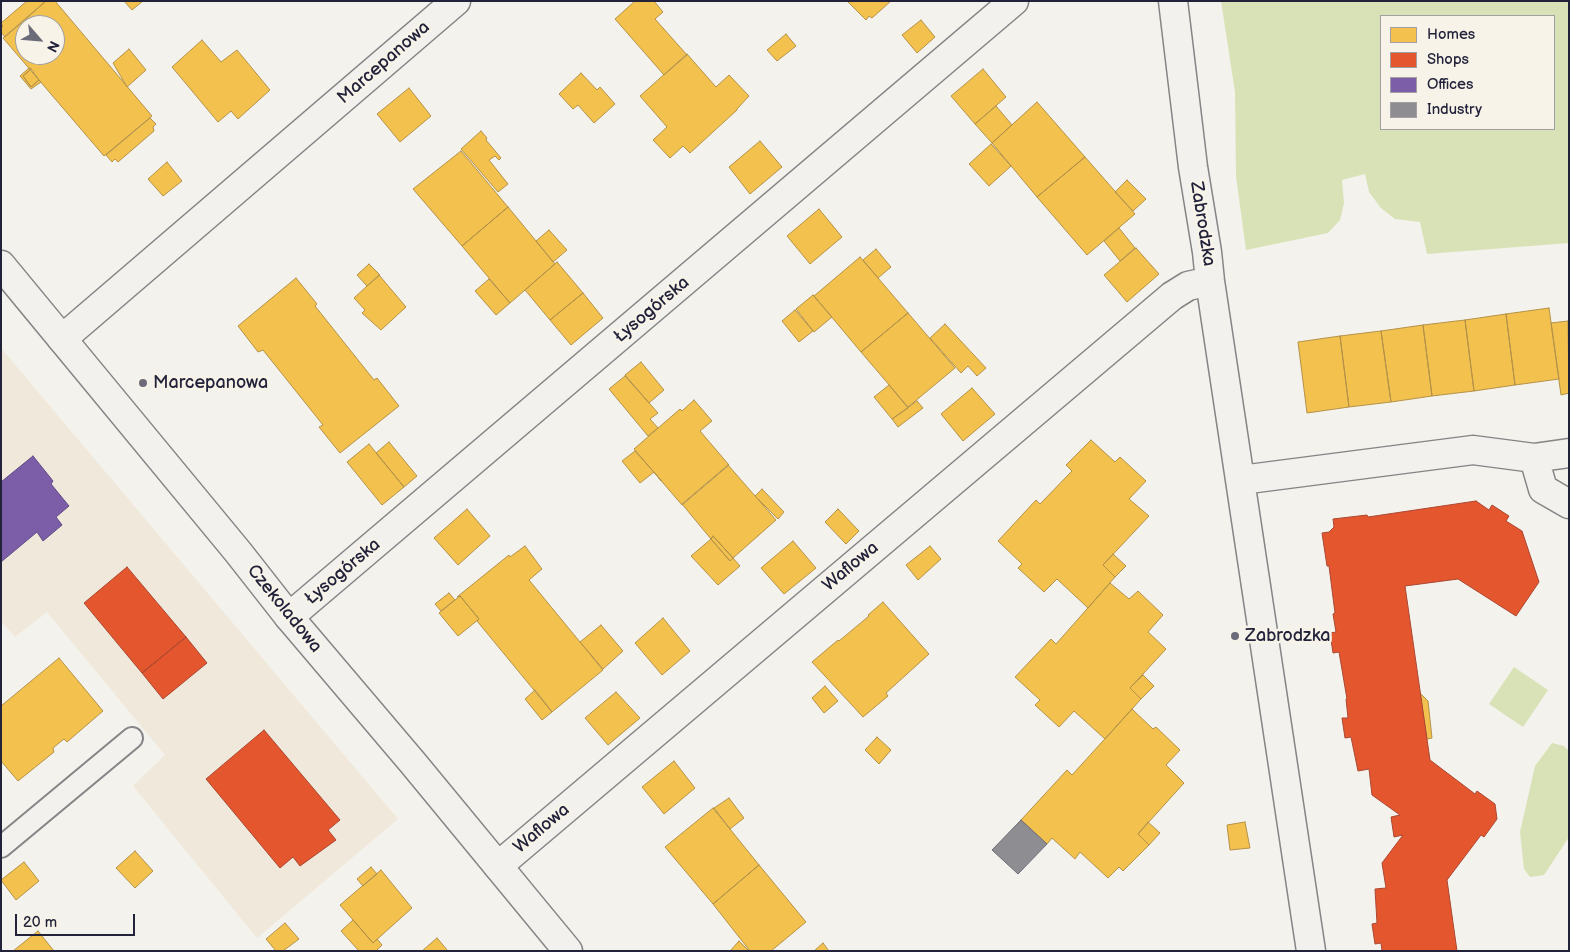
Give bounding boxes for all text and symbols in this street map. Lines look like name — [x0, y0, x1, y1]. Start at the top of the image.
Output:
north arrow — [15, 15, 65, 65]
legend — [1380, 15, 1555, 130]
street label: Marcepanowa — [333, 17, 435, 109]
text: Homes — [1427, 25, 1475, 44]
text: N — [43, 38, 63, 55]
text: Shops — [1427, 50, 1469, 69]
text: Offices — [1427, 75, 1473, 94]
text: Industry — [1427, 100, 1482, 119]
street label: Zabrodzka — [1185, 180, 1219, 268]
street label: Łysogórska — [610, 272, 694, 348]
place label: Marcepanowa — [153, 372, 268, 394]
marker: Marcepanowa — [137, 377, 149, 389]
street label: Łysogórska — [301, 534, 385, 610]
street label: Waflowa — [819, 537, 883, 597]
street label: Czekoladowa — [242, 561, 326, 657]
place label: Zabrodzka — [1245, 625, 1330, 647]
marker: Zabrodzka — [1229, 630, 1241, 642]
street label: Waflowa — [510, 799, 574, 859]
scale bar — [18, 904, 138, 936]
text: 20 m — [23, 913, 57, 932]

